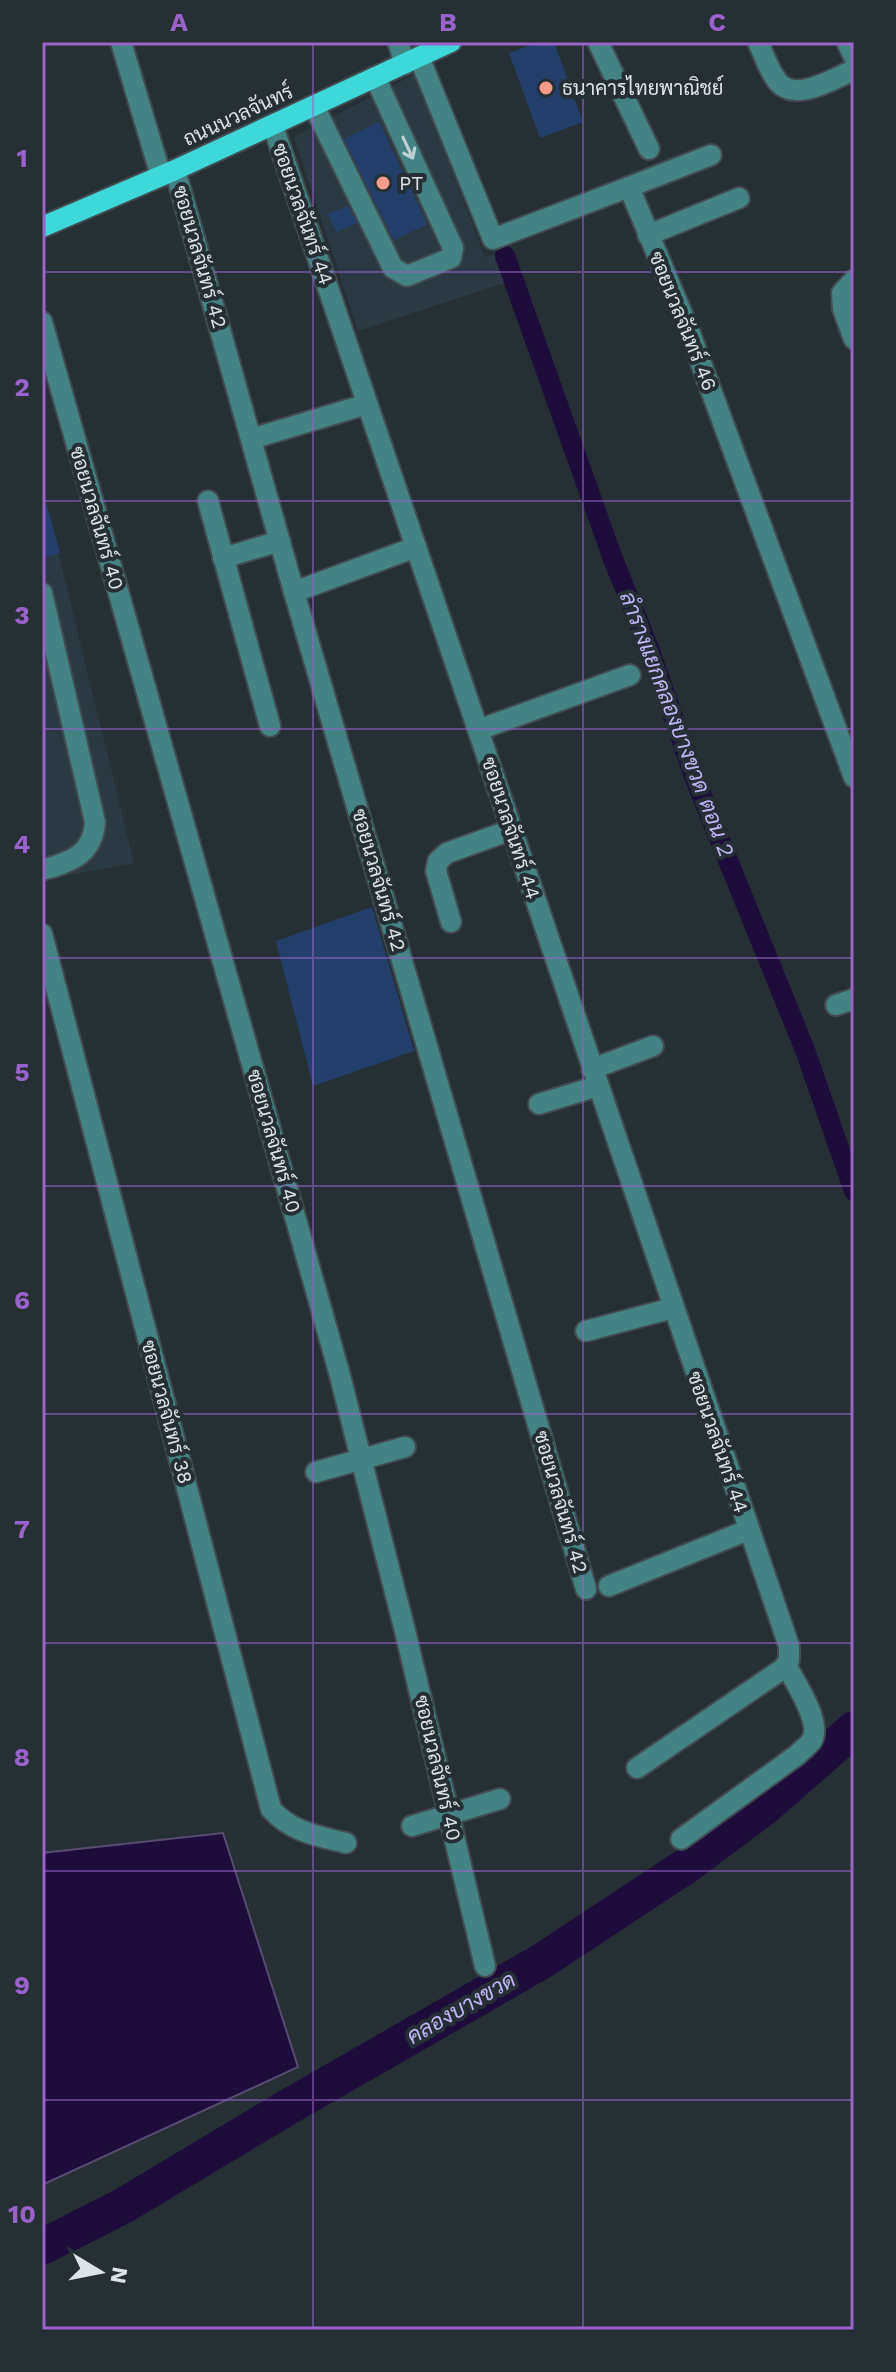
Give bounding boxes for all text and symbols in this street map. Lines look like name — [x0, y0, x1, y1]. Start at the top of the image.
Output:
text: A — [170, 7, 188, 37]
text: B — [439, 7, 457, 37]
text: C — [708, 7, 726, 37]
place label: ธนาคารไทยพาณิชย์ — [562, 74, 723, 100]
street label: ถนนนวลจันทร์ — [178, 77, 297, 151]
marker: ธนาคารไทยพาณิชย์ — [537, 79, 555, 97]
one-way arrow — [401, 136, 416, 160]
street label: ซอยนวลจันทร์ 44 — [268, 139, 340, 288]
text: 1 — [16, 143, 28, 173]
place label: PT — [399, 171, 423, 195]
marker: PT — [374, 174, 392, 192]
street label: ซอยนวลจันทร์ 42 — [168, 182, 234, 331]
street label: ซอยนวลจันทร์ 46 — [644, 247, 724, 394]
text: 2 — [14, 372, 30, 402]
street label: ซอยนวลจันทร์ 40 — [65, 443, 131, 593]
water label: ลำรางแยกคลองบางขวด ตอน 2 — [615, 588, 739, 860]
text: 3 — [14, 600, 30, 630]
street label: ซอยนวลจันทร์ 44 — [477, 753, 547, 902]
street label: ซอยนวลจันทร์ 42 — [347, 805, 413, 954]
text: 4 — [14, 829, 31, 859]
text: 5 — [14, 1057, 30, 1087]
street label: ซอยนวลจันทร์ 40 — [242, 1066, 308, 1216]
text: 6 — [14, 1285, 30, 1315]
street label: ซอยนวลจันทร์ 38 — [136, 1337, 200, 1486]
street label: ซอยนวลจันทร์ 44 — [683, 1367, 755, 1516]
street label: ซอยนวลจันทร์ 42 — [529, 1427, 595, 1576]
text: 7 — [14, 1514, 30, 1544]
street label: ซอยนวลจันทร์ 40 — [410, 1693, 468, 1843]
text: 8 — [14, 1742, 30, 1772]
water label: คลองบางขวด — [402, 1967, 520, 2049]
text: 9 — [14, 1970, 30, 2000]
text: 10 — [8, 2199, 36, 2229]
north arrow — [60, 2232, 140, 2312]
text: N — [105, 2265, 133, 2286]

